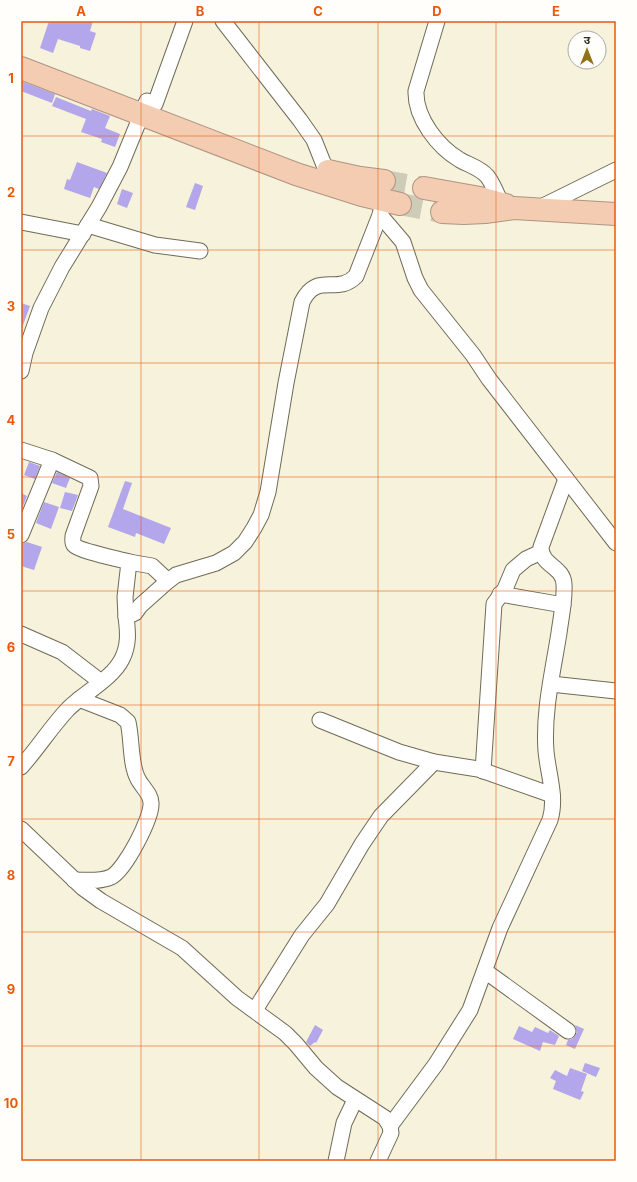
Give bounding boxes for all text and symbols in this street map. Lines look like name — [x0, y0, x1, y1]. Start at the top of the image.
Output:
text: A — [76, 3, 86, 19]
text: B — [196, 3, 205, 19]
text: C — [313, 3, 323, 19]
text: D — [432, 3, 442, 19]
text: E — [552, 3, 560, 19]
north arrow — [567, 30, 607, 70]
text: उ — [584, 33, 591, 47]
text: 1 — [8, 70, 14, 86]
text: 2 — [7, 184, 15, 200]
text: 3 — [7, 298, 15, 314]
text: 4 — [7, 412, 16, 428]
text: 5 — [7, 526, 15, 542]
text: 6 — [7, 639, 15, 655]
text: 7 — [7, 753, 15, 769]
text: 8 — [7, 867, 15, 883]
text: 9 — [7, 981, 15, 997]
text: 10 — [4, 1095, 18, 1111]

